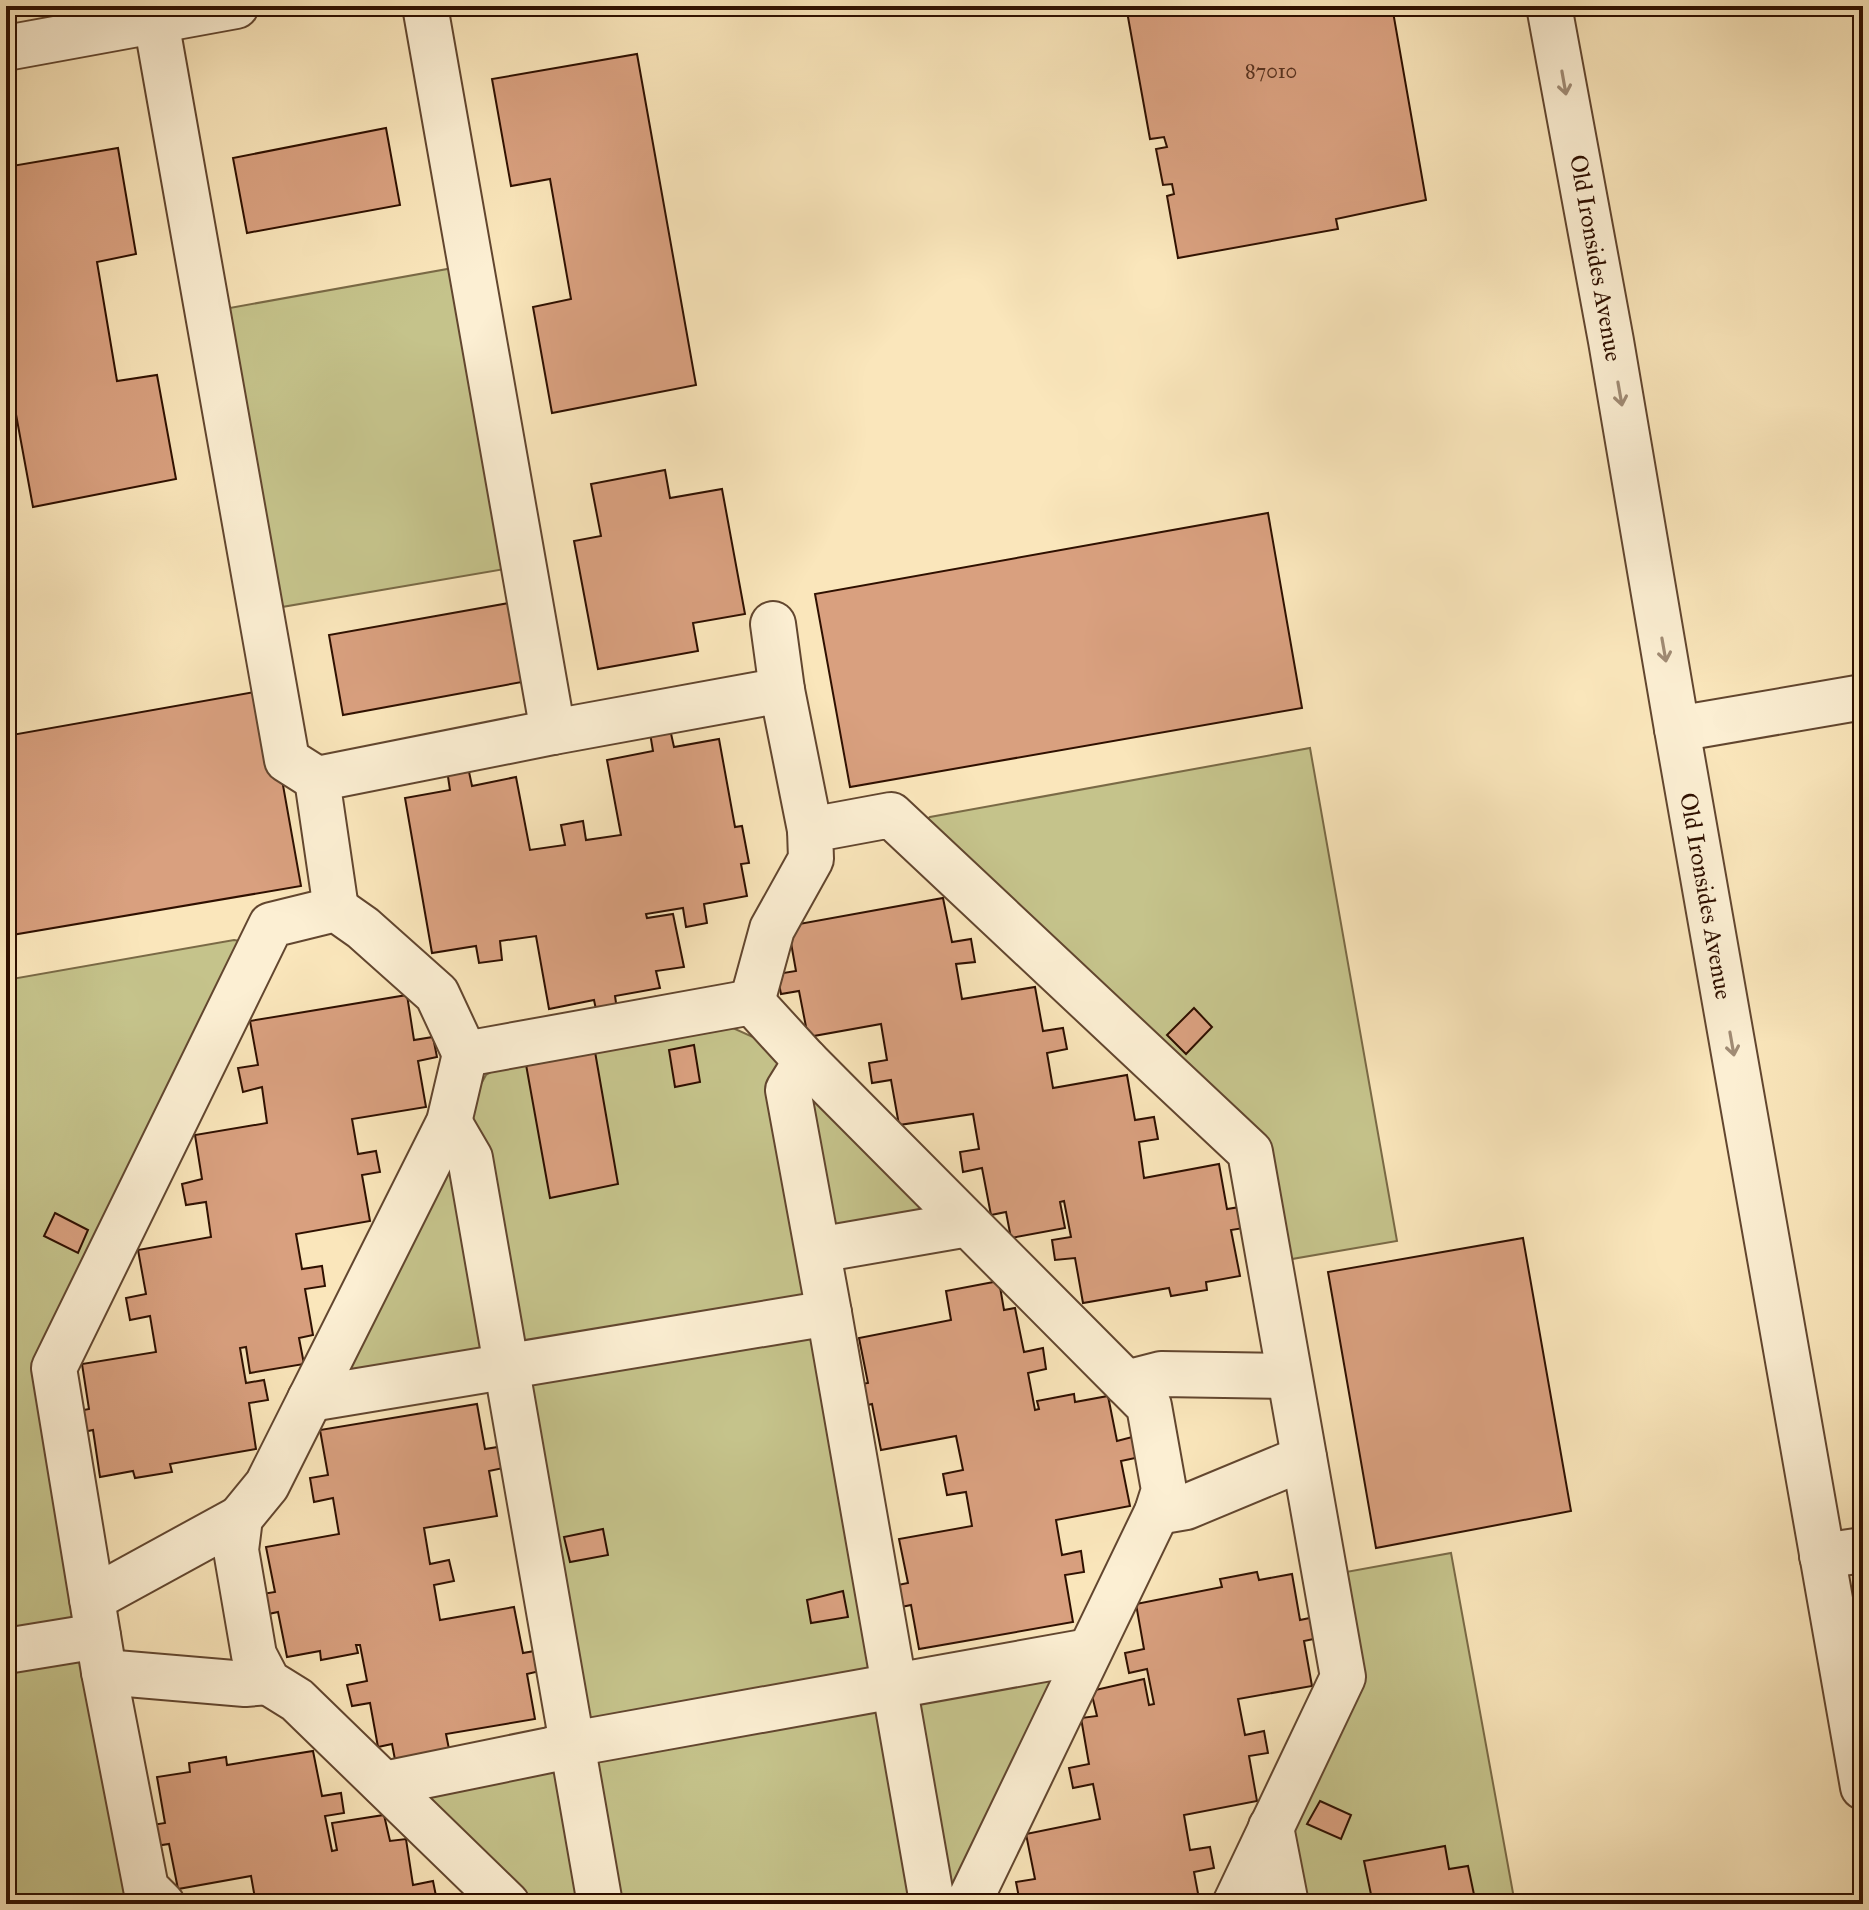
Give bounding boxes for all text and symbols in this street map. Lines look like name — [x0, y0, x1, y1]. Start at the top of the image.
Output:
house number: 87010 — [1245, 59, 1297, 83]
one-way arrow — [1557, 69, 1572, 95]
street label: Old Ironsides Avenue — [1563, 152, 1629, 364]
one-way arrow — [1614, 380, 1629, 406]
one-way arrow — [1657, 637, 1672, 662]
street label: Old Ironsides Avenue — [1673, 790, 1739, 1002]
one-way arrow — [1725, 1031, 1740, 1056]

